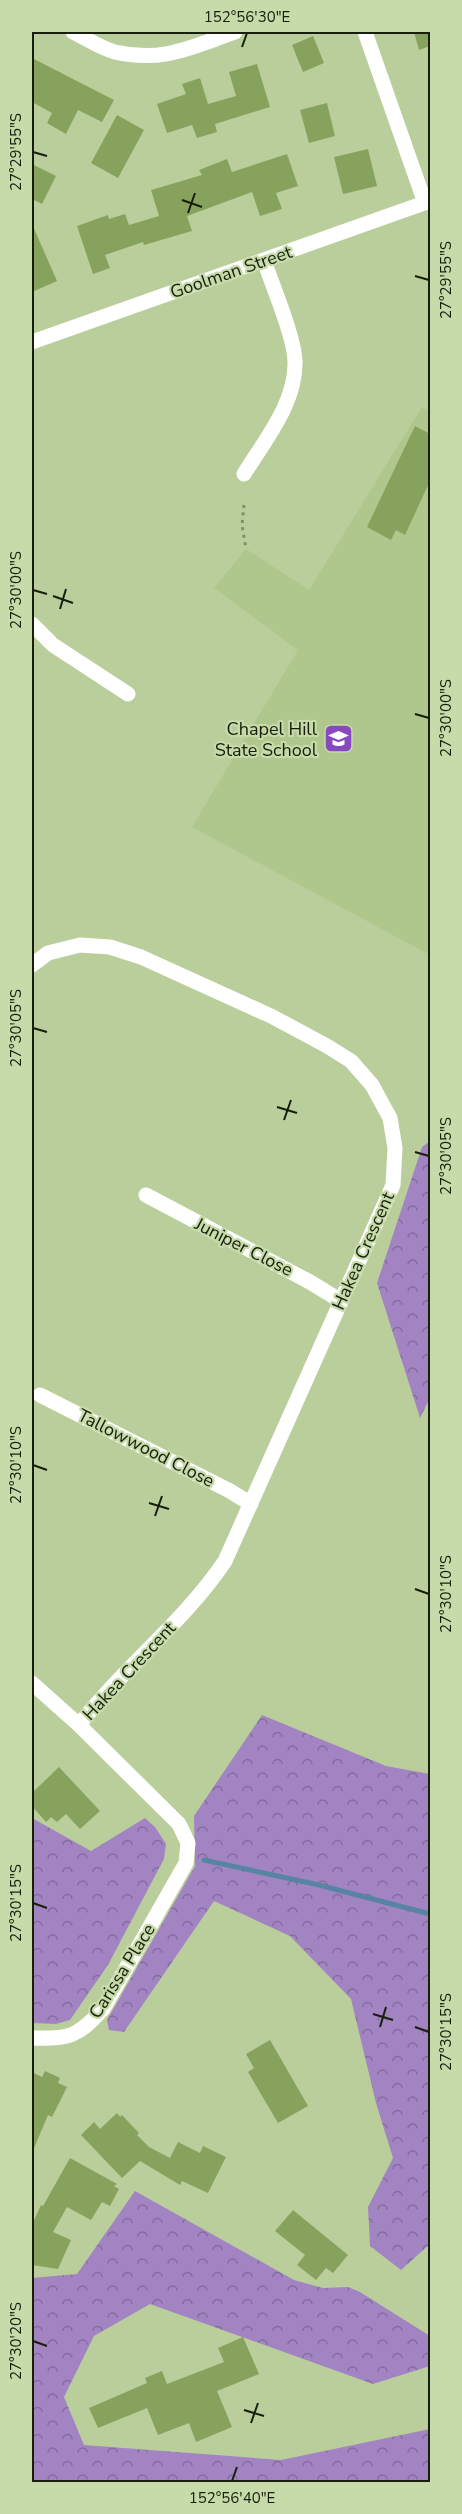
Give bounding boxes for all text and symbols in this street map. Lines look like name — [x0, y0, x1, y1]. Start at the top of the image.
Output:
text: 152°56'30"E — [204, 7, 290, 27]
text: 27°29'55"S — [6, 113, 26, 191]
street label: Goolman Street — [167, 240, 296, 304]
text: 27°29'55"S — [436, 241, 456, 319]
text: 27°30'00"S — [6, 551, 26, 629]
text: 27°30'00"S — [436, 679, 456, 757]
place label: Chapel Hill State School — [215, 717, 318, 762]
school or university icon: Chapel Hill State School — [322, 723, 354, 755]
text: 27°30'05"S — [6, 989, 26, 1067]
text: 27°30'05"S — [436, 1117, 456, 1195]
street label: Hakea Crescent — [326, 1188, 400, 1314]
street label: Juniper Close — [190, 1212, 297, 1282]
street label: Tallowwood Close — [73, 1403, 219, 1493]
text: 27°30'10"S — [6, 1426, 26, 1504]
text: 27°30'10"S — [436, 1555, 456, 1633]
street label: Hakea Crescent — [77, 1616, 181, 1726]
text: 27°30'15"S — [6, 1864, 26, 1942]
street label: Carissa Place — [83, 1919, 161, 2023]
text: 27°30'15"S — [436, 1993, 456, 2071]
text: 27°30'20"S — [6, 2302, 26, 2380]
text: 152°56'40"E — [189, 2488, 275, 2508]

